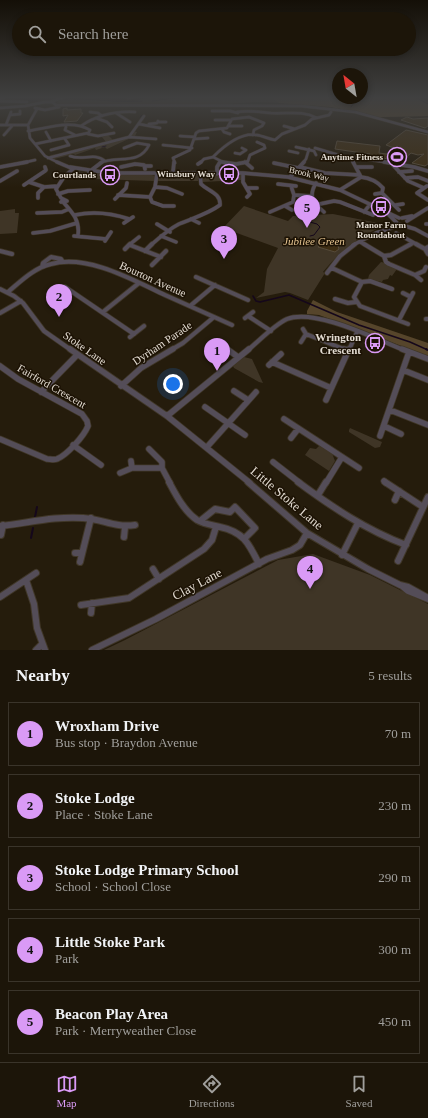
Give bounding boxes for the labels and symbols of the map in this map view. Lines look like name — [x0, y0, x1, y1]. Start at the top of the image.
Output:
north arrow — [332, 68, 368, 104]
sports icon: Anytime Fitness — [386, 146, 408, 168]
place label: Anytime Fitness — [321, 152, 383, 162]
bus stop icon: Winsbury Way — [218, 163, 240, 185]
bus stop icon: Courtlands — [99, 164, 121, 186]
street label: Brook Way — [288, 165, 331, 184]
place label: Winsbury Way — [157, 169, 215, 179]
place label: Courtlands — [52, 170, 96, 180]
pin: 5 — [294, 195, 320, 228]
bus stop icon: Manor Farm Roundabout — [370, 196, 392, 218]
place label: Manor Farm Roundabout — [356, 220, 407, 240]
pin: 3 — [211, 226, 237, 259]
park label: Jubilee Green — [283, 235, 345, 247]
street label: Bourton Avenue — [118, 259, 188, 299]
pin: 2 — [46, 284, 72, 317]
street label: Dyrham Parade — [130, 319, 194, 367]
street label: Stoke Lane — [61, 329, 109, 367]
place label: Wrington Crescent — [315, 331, 361, 356]
bus stop icon: Wrington Crescent — [364, 332, 386, 354]
pin: 1 — [204, 338, 230, 371]
street label: Fairford Crescent — [16, 361, 88, 411]
your location — [163, 374, 183, 394]
street label: Little Stoke Lane — [248, 463, 327, 533]
pin: 4 — [297, 556, 323, 589]
street label: Clay Lane — [170, 565, 224, 603]

